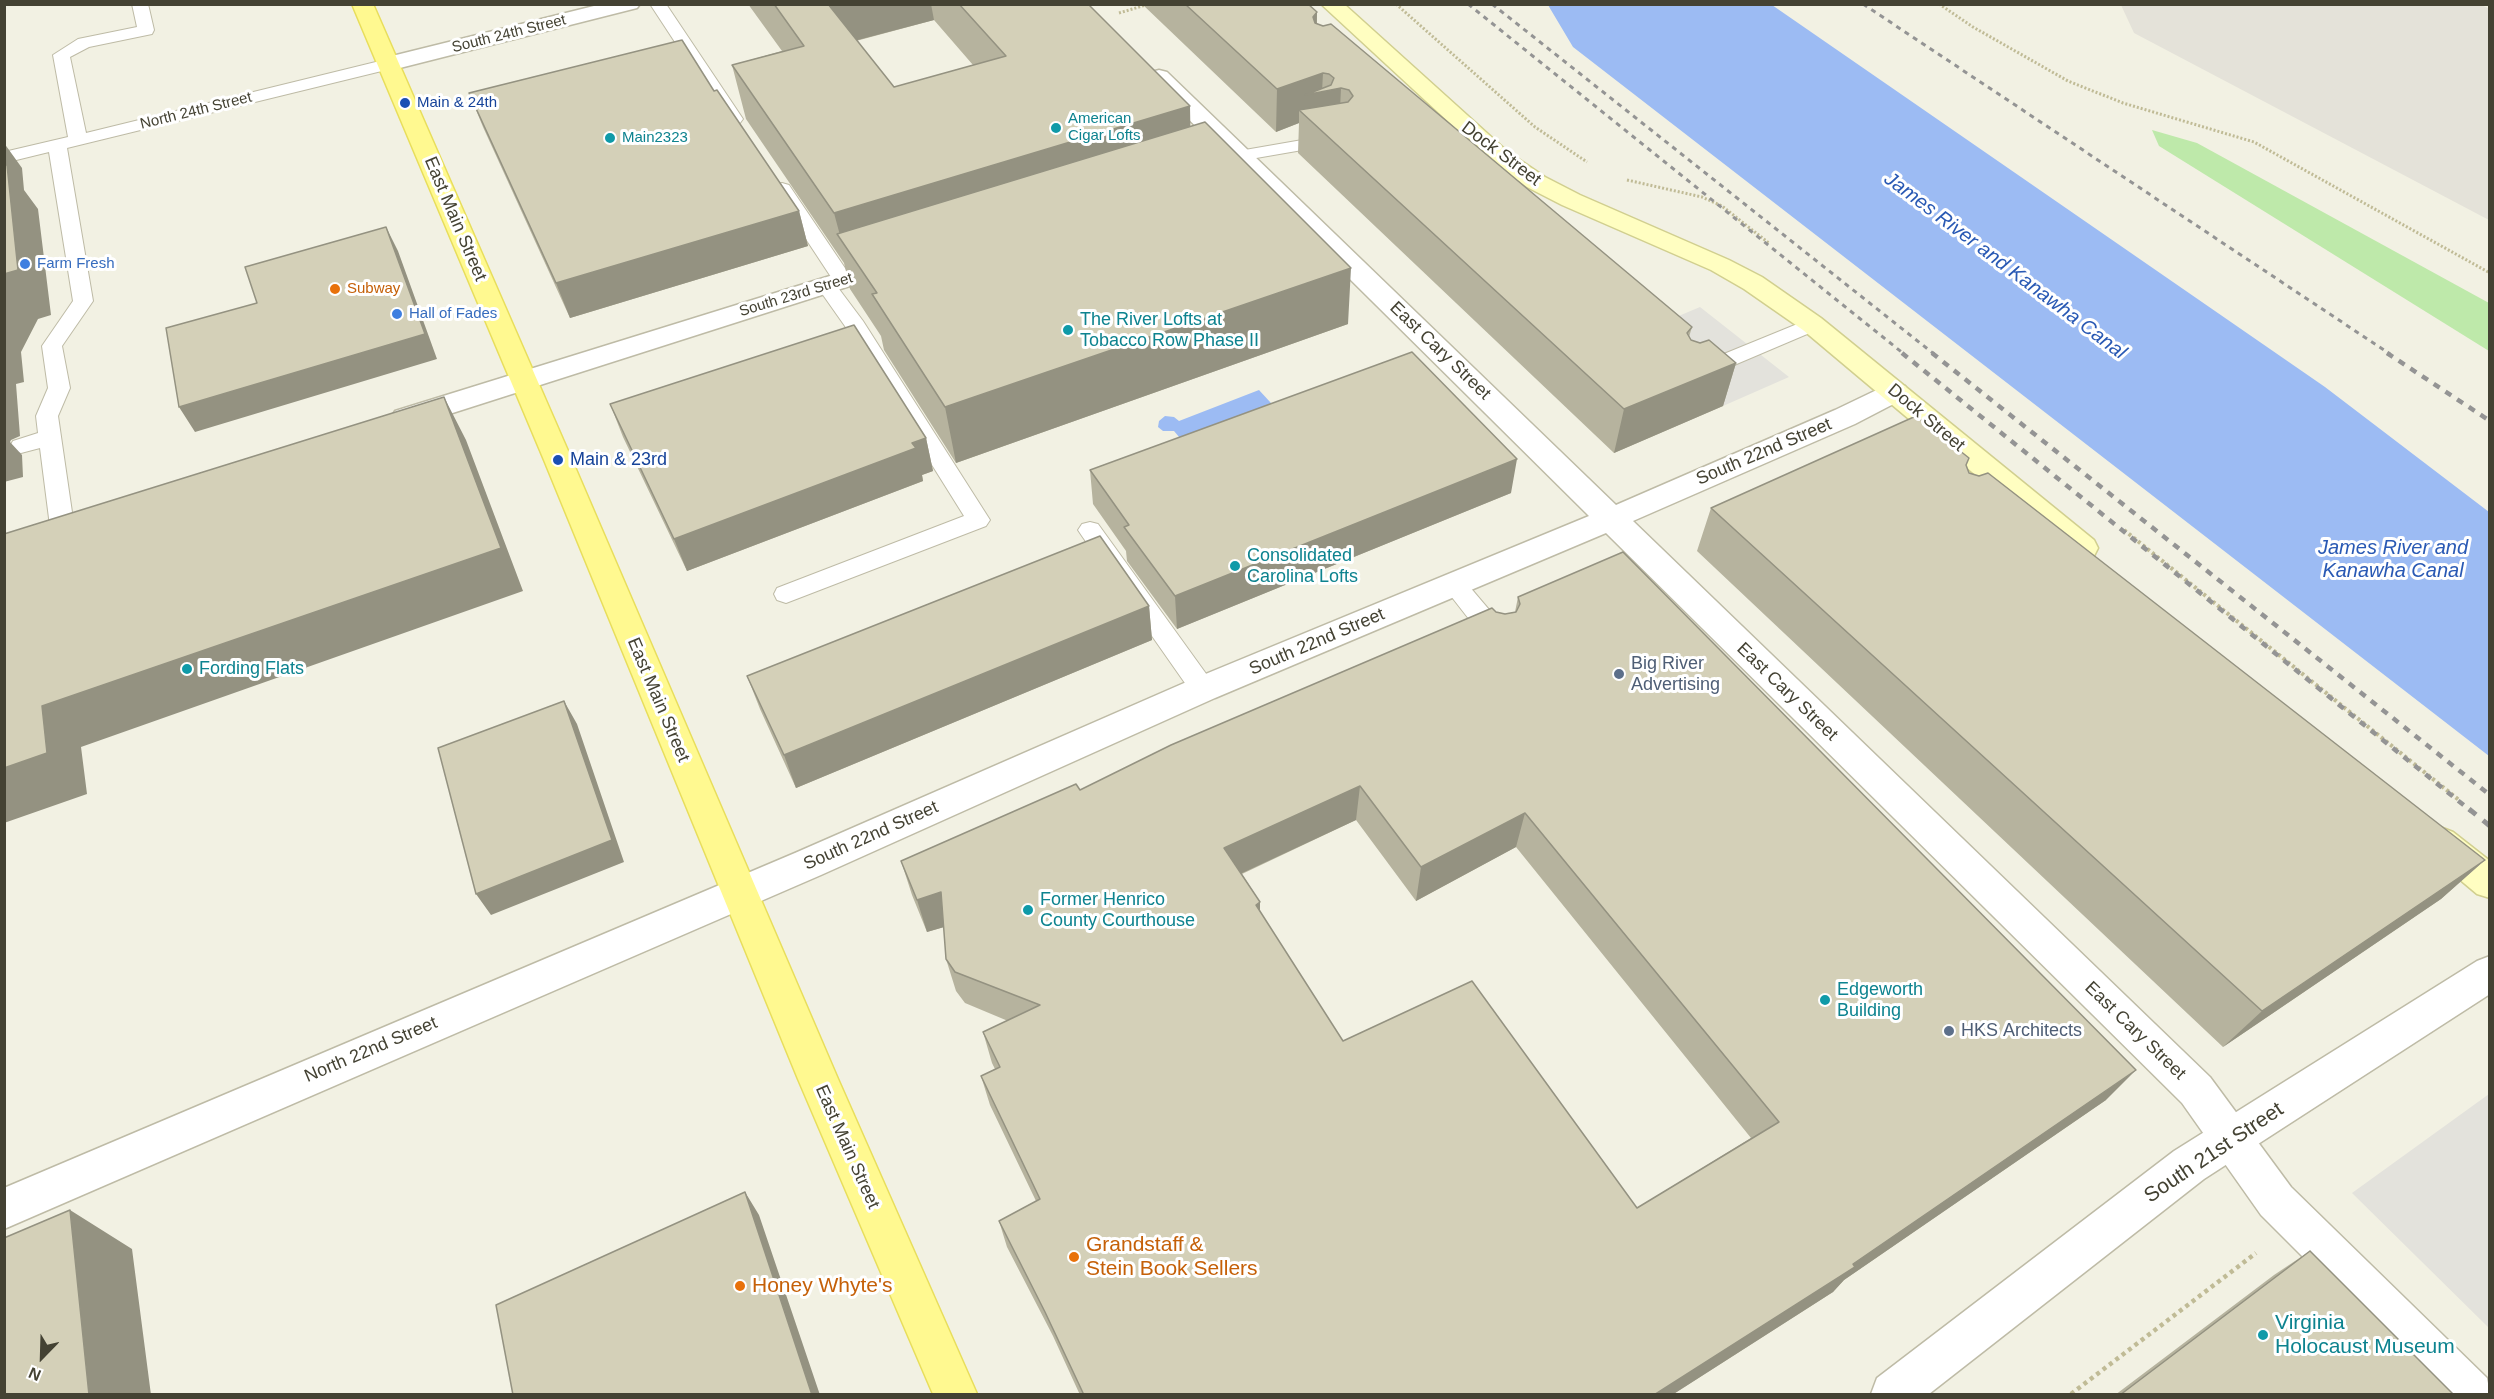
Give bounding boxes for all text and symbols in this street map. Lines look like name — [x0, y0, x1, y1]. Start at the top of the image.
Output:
street label: South 24th Street — [450, 11, 568, 57]
street label: North 24th Street — [138, 88, 254, 134]
place label: Main & 24th — [417, 94, 497, 112]
marker: Main & 24th — [398, 96, 412, 110]
place label: American Cigar Lofts — [1068, 110, 1141, 145]
street label: Dock Street — [1457, 117, 1545, 191]
marker: American Cigar Lofts — [1049, 121, 1063, 135]
place label: Main2323 — [622, 129, 688, 147]
marker: Main2323 — [603, 131, 617, 145]
street label: East Main Street — [419, 154, 491, 284]
water label: James River and Kanawha Canal — [1879, 167, 2131, 365]
place label: Farm Fresh — [37, 255, 115, 273]
marker: Farm Fresh — [18, 257, 32, 271]
street label: South 23rd Street — [737, 269, 855, 321]
place label: Subway — [347, 280, 400, 298]
marker: Subway — [328, 282, 342, 296]
street label: East Cary Street — [1385, 297, 1495, 405]
place label: Hall of Fades — [409, 305, 497, 323]
marker: Hall of Fades — [390, 307, 404, 321]
place label: The River Lofts at Tobacco Row Phase II — [1080, 309, 1259, 352]
marker: The River Lofts at Tobacco Row Phase II — [1061, 323, 1075, 337]
street label: Dock Street — [1883, 380, 1969, 456]
street label: South 22nd Street — [1693, 414, 1835, 490]
place label: Main & 23rd — [570, 449, 667, 471]
marker: Main & 23rd — [551, 453, 565, 467]
water label: James River and Kanawha Canal — [2318, 536, 2468, 583]
place label: Consolidated Carolina Lofts — [1247, 545, 1358, 588]
marker: Consolidated Carolina Lofts — [1228, 559, 1242, 573]
street label: South 22nd Street — [1246, 604, 1388, 680]
street label: East Main Street — [622, 635, 694, 765]
street label: East Cary Street — [1732, 638, 1842, 746]
place label: Big River Advertising — [1631, 653, 1720, 696]
place label: Fording Flats — [199, 658, 304, 680]
marker: Fording Flats — [180, 662, 194, 676]
marker: Big River Advertising — [1612, 667, 1626, 681]
street label: South 22nd Street — [800, 797, 942, 875]
place label: Former Henrico County Courthouse — [1040, 889, 1195, 932]
marker: Former Henrico County Courthouse — [1021, 903, 1035, 917]
street label: East Cary Street — [2080, 977, 2190, 1085]
place label: Edgeworth Building — [1837, 979, 1923, 1022]
marker: Edgeworth Building — [1818, 993, 1832, 1007]
street label: North 22nd Street — [301, 1012, 441, 1088]
place label: HKS Architects — [1961, 1020, 2082, 1042]
marker: HKS Architects — [1942, 1024, 1956, 1038]
street label: East Main Street — [810, 1082, 884, 1212]
street label: South 21st Street — [2140, 1097, 2288, 1209]
place label: Grandstaff & Stein Book Sellers — [1086, 1232, 1258, 1282]
marker: Grandstaff & Stein Book Sellers — [1067, 1250, 1081, 1264]
place label: Honey Whyte's — [752, 1273, 893, 1299]
marker: Honey Whyte's — [733, 1279, 747, 1293]
place label: Virginia Holocaust Museum — [2275, 1310, 2455, 1360]
north arrow — [12, 1327, 72, 1387]
marker: Virginia Holocaust Museum — [2256, 1328, 2270, 1342]
text: N — [26, 1364, 43, 1384]

